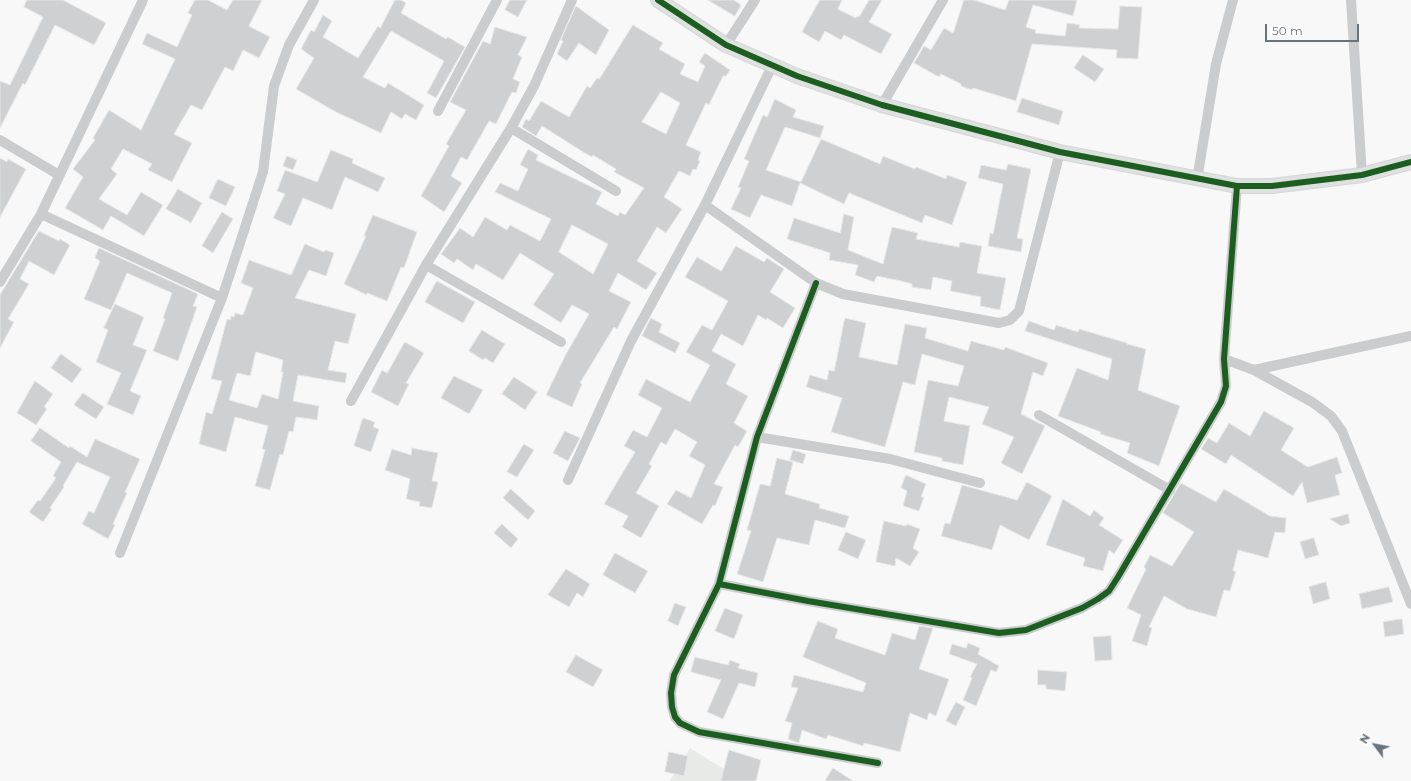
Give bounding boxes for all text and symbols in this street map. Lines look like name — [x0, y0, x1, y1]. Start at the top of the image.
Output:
scale bar — [1267, 16, 1361, 42]
text: 50 m — [1272, 23, 1303, 38]
north arrow — [1355, 725, 1395, 765]
text: N — [1357, 731, 1373, 746]

